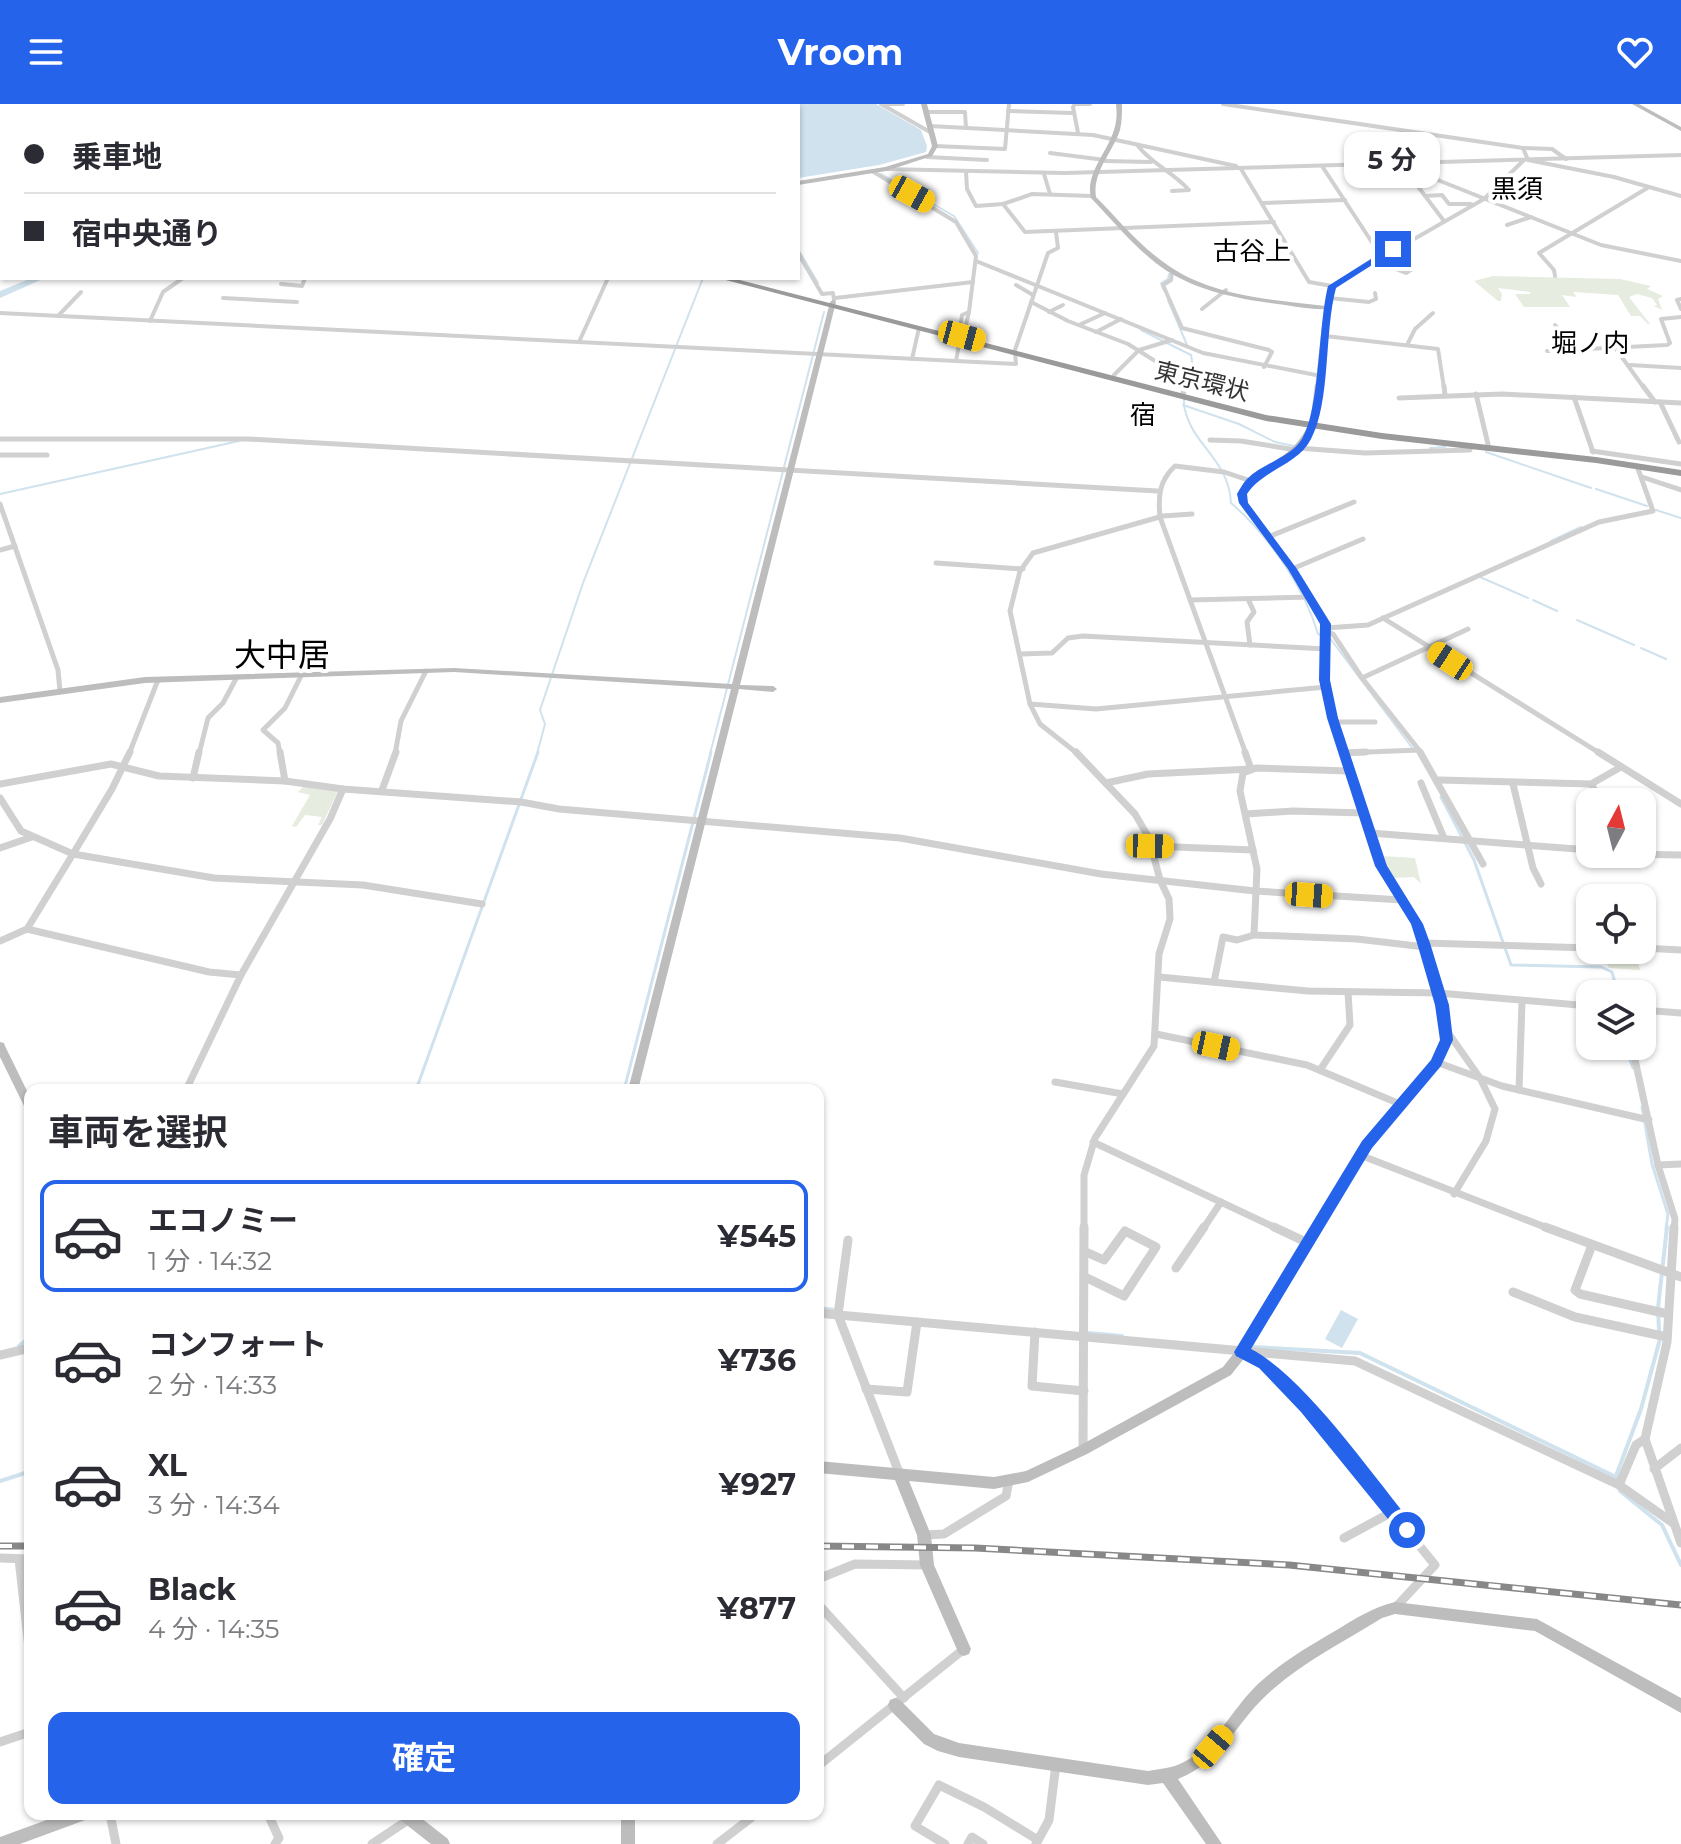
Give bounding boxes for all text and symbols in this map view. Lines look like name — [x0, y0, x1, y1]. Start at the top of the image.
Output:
icon: menu — [24, 30, 68, 74]
text: Vroom — [778, 30, 903, 74]
icon: heart — [1613, 30, 1657, 74]
callout: 5 分 — [1345, 133, 1441, 189]
text: 乗車地 — [72, 138, 162, 175]
text: 5 分 — [1368, 144, 1416, 176]
car — [885, 172, 939, 216]
district label: 黒須 — [1491, 173, 1543, 205]
text: 宿中央通り — [72, 215, 222, 252]
route end — [1375, 231, 1411, 267]
district label: 古谷上 — [1213, 235, 1291, 267]
car — [936, 318, 988, 354]
district label: 堀ノ内 — [1551, 327, 1629, 359]
street label: 東京環状 — [1152, 355, 1252, 407]
district label: 宿 — [1130, 399, 1156, 431]
district label: 大中居 — [234, 635, 330, 674]
car — [1423, 638, 1477, 684]
north arrow — [1576, 788, 1656, 868]
map controls — [1576, 788, 1656, 1060]
car — [1126, 834, 1174, 858]
car — [1284, 881, 1334, 909]
button: locate — [1576, 884, 1656, 964]
button: layers — [1576, 980, 1656, 1060]
car — [1190, 1029, 1242, 1063]
text: 車両を選択 — [48, 1110, 228, 1154]
icon: car — [52, 1200, 124, 1272]
text: エコノミー — [148, 1202, 298, 1239]
text: ¥545 — [718, 1218, 796, 1255]
text: 1 分 · 14:32 — [148, 1245, 272, 1277]
icon: car — [52, 1324, 124, 1396]
text: コンフォート — [148, 1326, 327, 1363]
text: ¥736 — [718, 1342, 796, 1379]
text: 2 分 · 14:33 — [148, 1369, 277, 1401]
text: XL — [148, 1447, 187, 1484]
icon: car — [52, 1448, 124, 1520]
text: ¥927 — [719, 1466, 796, 1503]
text: 3 分 · 14:34 — [148, 1489, 280, 1521]
route start — [1389, 1512, 1425, 1548]
text: Black — [148, 1571, 236, 1608]
icon: car — [52, 1572, 124, 1644]
text: ¥877 — [717, 1590, 796, 1627]
text: 4 分 · 14:35 — [148, 1613, 280, 1645]
button: 確定 — [48, 1712, 800, 1804]
car — [1188, 1721, 1238, 1773]

